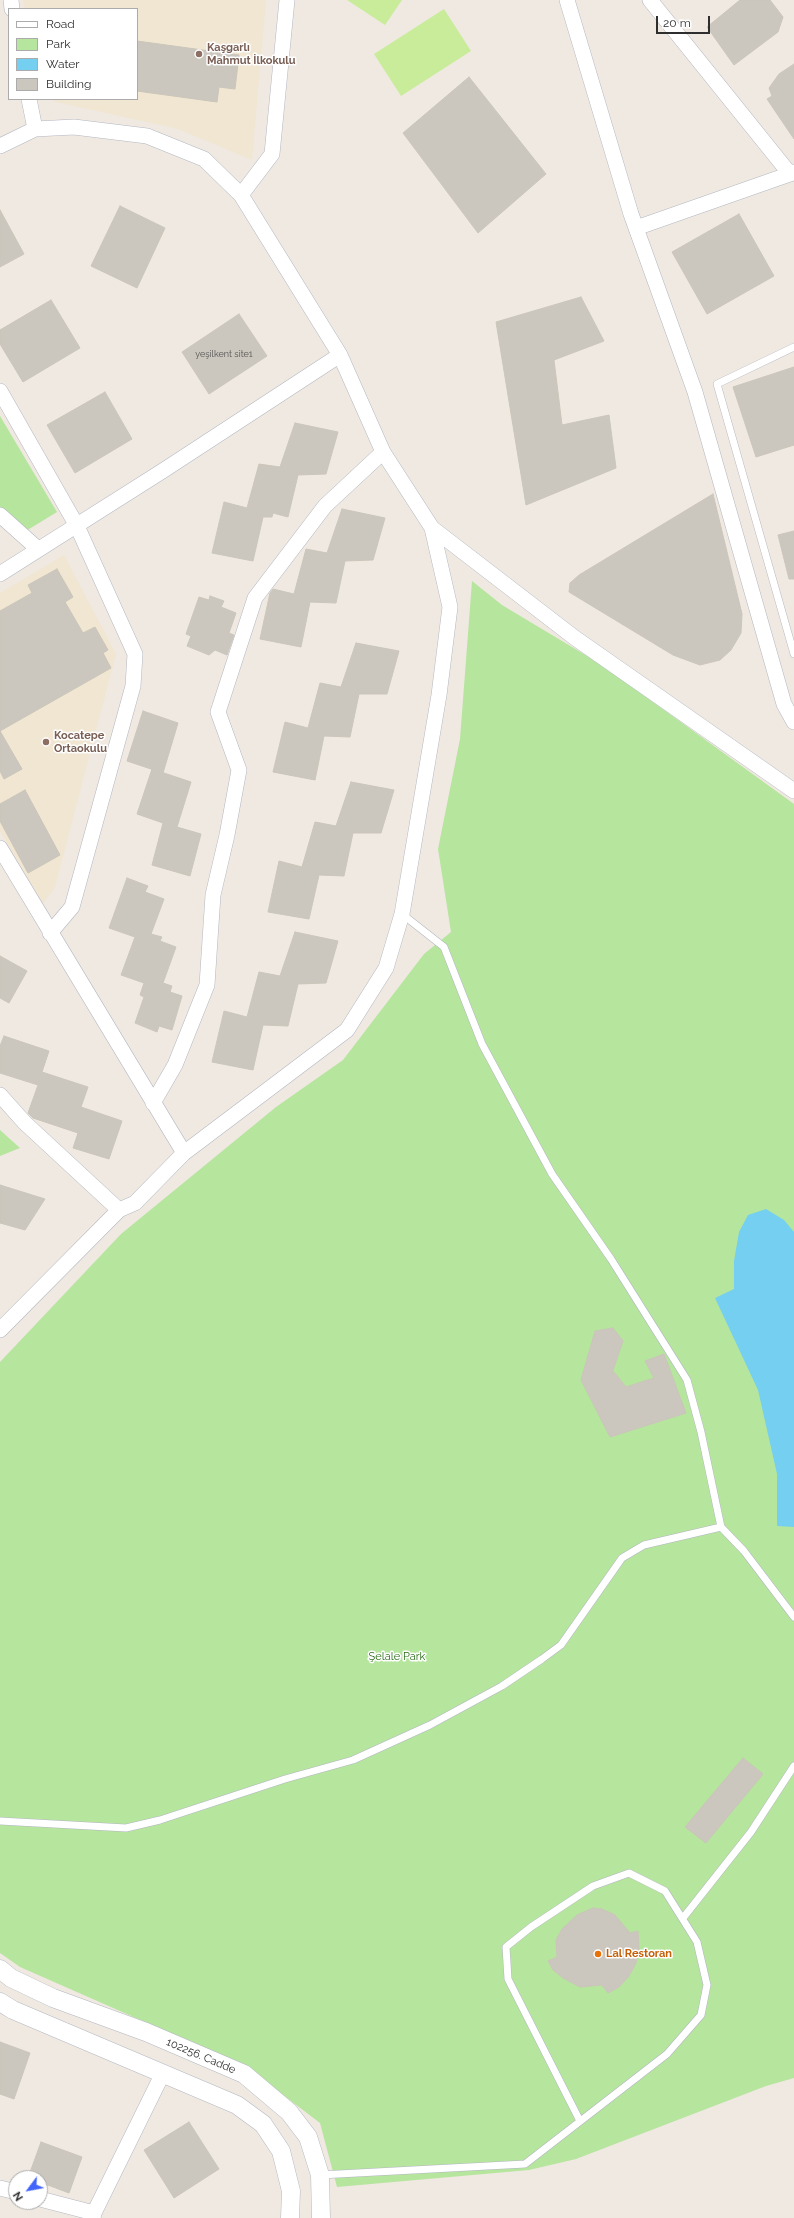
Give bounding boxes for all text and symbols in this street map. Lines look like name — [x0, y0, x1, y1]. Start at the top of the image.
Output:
legend — [8, 8, 138, 100]
scale bar — [658, 8, 712, 34]
text: 20 m — [663, 16, 691, 30]
text: Road — [46, 17, 75, 31]
text: Park — [46, 37, 71, 51]
place label: Kaşgarlı Mahmut İlkokulu — [207, 41, 296, 67]
marker: Kaşgarlı Mahmut İlkokulu — [194, 49, 204, 59]
text: Water — [46, 57, 80, 71]
text: Building — [46, 77, 92, 91]
house number: yeşilkent site1 — [195, 349, 253, 359]
place label: Kocatepe Ortaokulu — [54, 729, 107, 755]
marker: Kocatepe Ortaokulu — [41, 737, 51, 747]
park label: Şelale Park — [369, 1650, 425, 1664]
place label: Lal Restoran — [606, 1947, 672, 1961]
marker: Lal Restoran — [593, 1949, 603, 1959]
street label: 102256. Cadde — [164, 2035, 238, 2077]
north arrow — [8, 2170, 48, 2210]
text: N — [11, 2189, 26, 2203]

